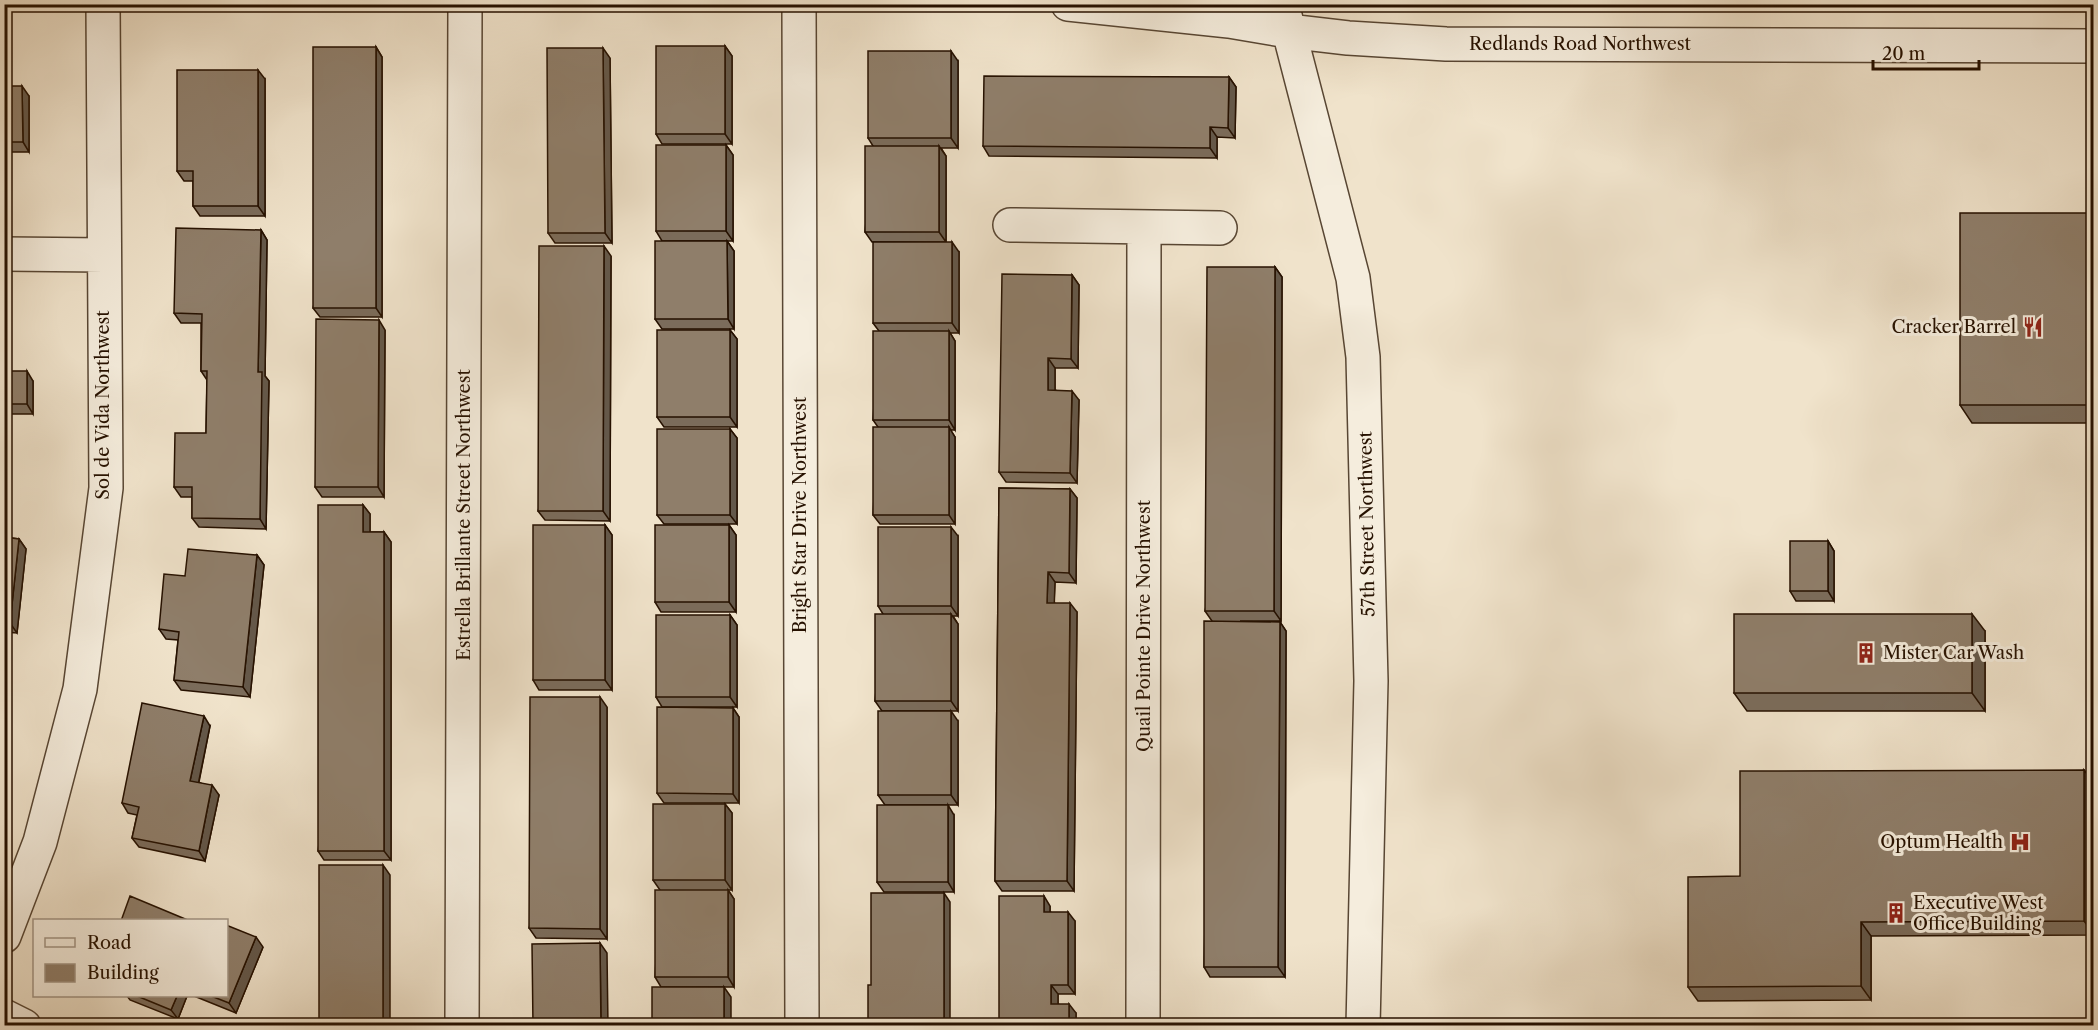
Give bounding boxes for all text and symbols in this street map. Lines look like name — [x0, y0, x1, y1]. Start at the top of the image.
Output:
street label: Redlands Road Northwest — [1469, 33, 1692, 55]
scale bar — [1873, 33, 1980, 71]
text: 20 m — [1882, 43, 1926, 65]
street label: Sol de Vida Northwest — [92, 310, 114, 500]
restaurant icon: Cracker Barrel — [2021, 315, 2045, 339]
place label: Cracker Barrel — [1891, 316, 2016, 338]
street label: Estrella Brillante Street Northwest — [453, 369, 475, 661]
street label: Bright Star Drive Northwest — [789, 396, 811, 633]
street label: 57th Street Northwest — [1354, 430, 1380, 617]
street label: Quail Pointe Drive Northwest — [1133, 499, 1155, 752]
building icon: Mister Car Wash — [1854, 641, 1878, 665]
place label: Mister Car Wash — [1883, 642, 2024, 664]
hospital icon: Optum Health — [2008, 830, 2032, 854]
place label: Optum Health — [1880, 831, 2003, 853]
place label: Executive West Office Building — [1913, 892, 2044, 935]
building icon: Executive West Office Building — [1884, 901, 1908, 925]
legend — [33, 919, 228, 997]
text: Road — [87, 932, 132, 954]
text: Building — [87, 962, 159, 984]

